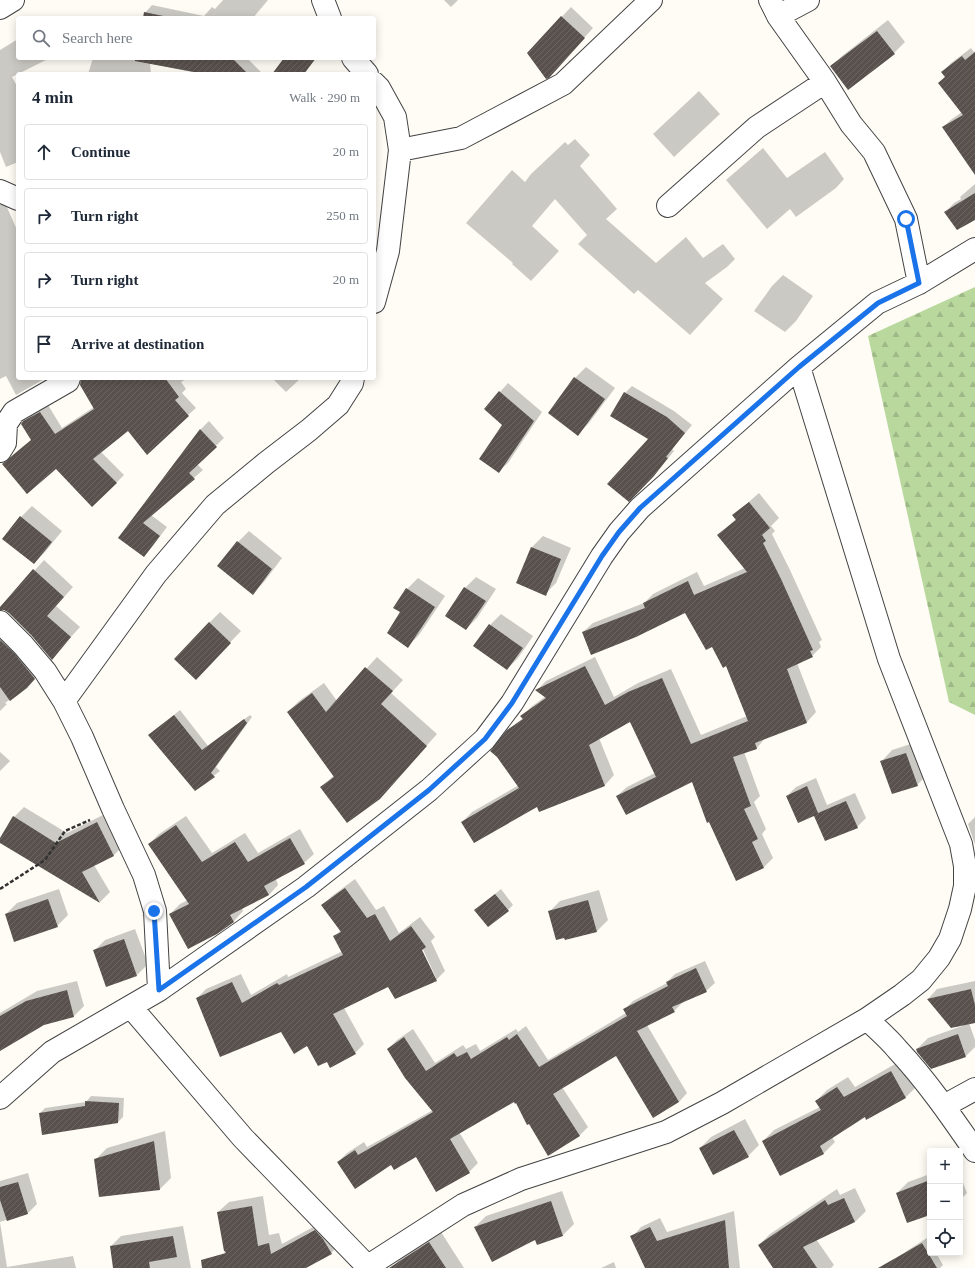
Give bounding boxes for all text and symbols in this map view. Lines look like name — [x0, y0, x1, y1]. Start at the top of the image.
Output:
search box — [16, 16, 376, 60]
icon: search — [30, 27, 52, 49]
text: Search here — [62, 30, 132, 46]
text: 4 min — [32, 88, 73, 107]
text: Walk · 290 m — [289, 90, 360, 105]
icon: ahead — [33, 141, 55, 163]
text: Continue — [71, 144, 130, 160]
text: 20 m — [333, 144, 359, 159]
icon: right — [33, 205, 55, 227]
text: Turn right — [71, 208, 138, 224]
text: 250 m — [326, 208, 359, 223]
route start — [897, 210, 915, 228]
icon: right — [33, 269, 55, 291]
text: Turn right — [71, 272, 138, 288]
text: 20 m — [333, 272, 359, 287]
icon: arrive — [33, 333, 55, 355]
text: Arrive at destination — [71, 336, 204, 352]
route end — [145, 902, 163, 920]
map controls — [927, 1148, 963, 1256]
button: + — [927, 1148, 963, 1184]
button: − — [927, 1184, 963, 1220]
button: locate — [927, 1220, 963, 1256]

